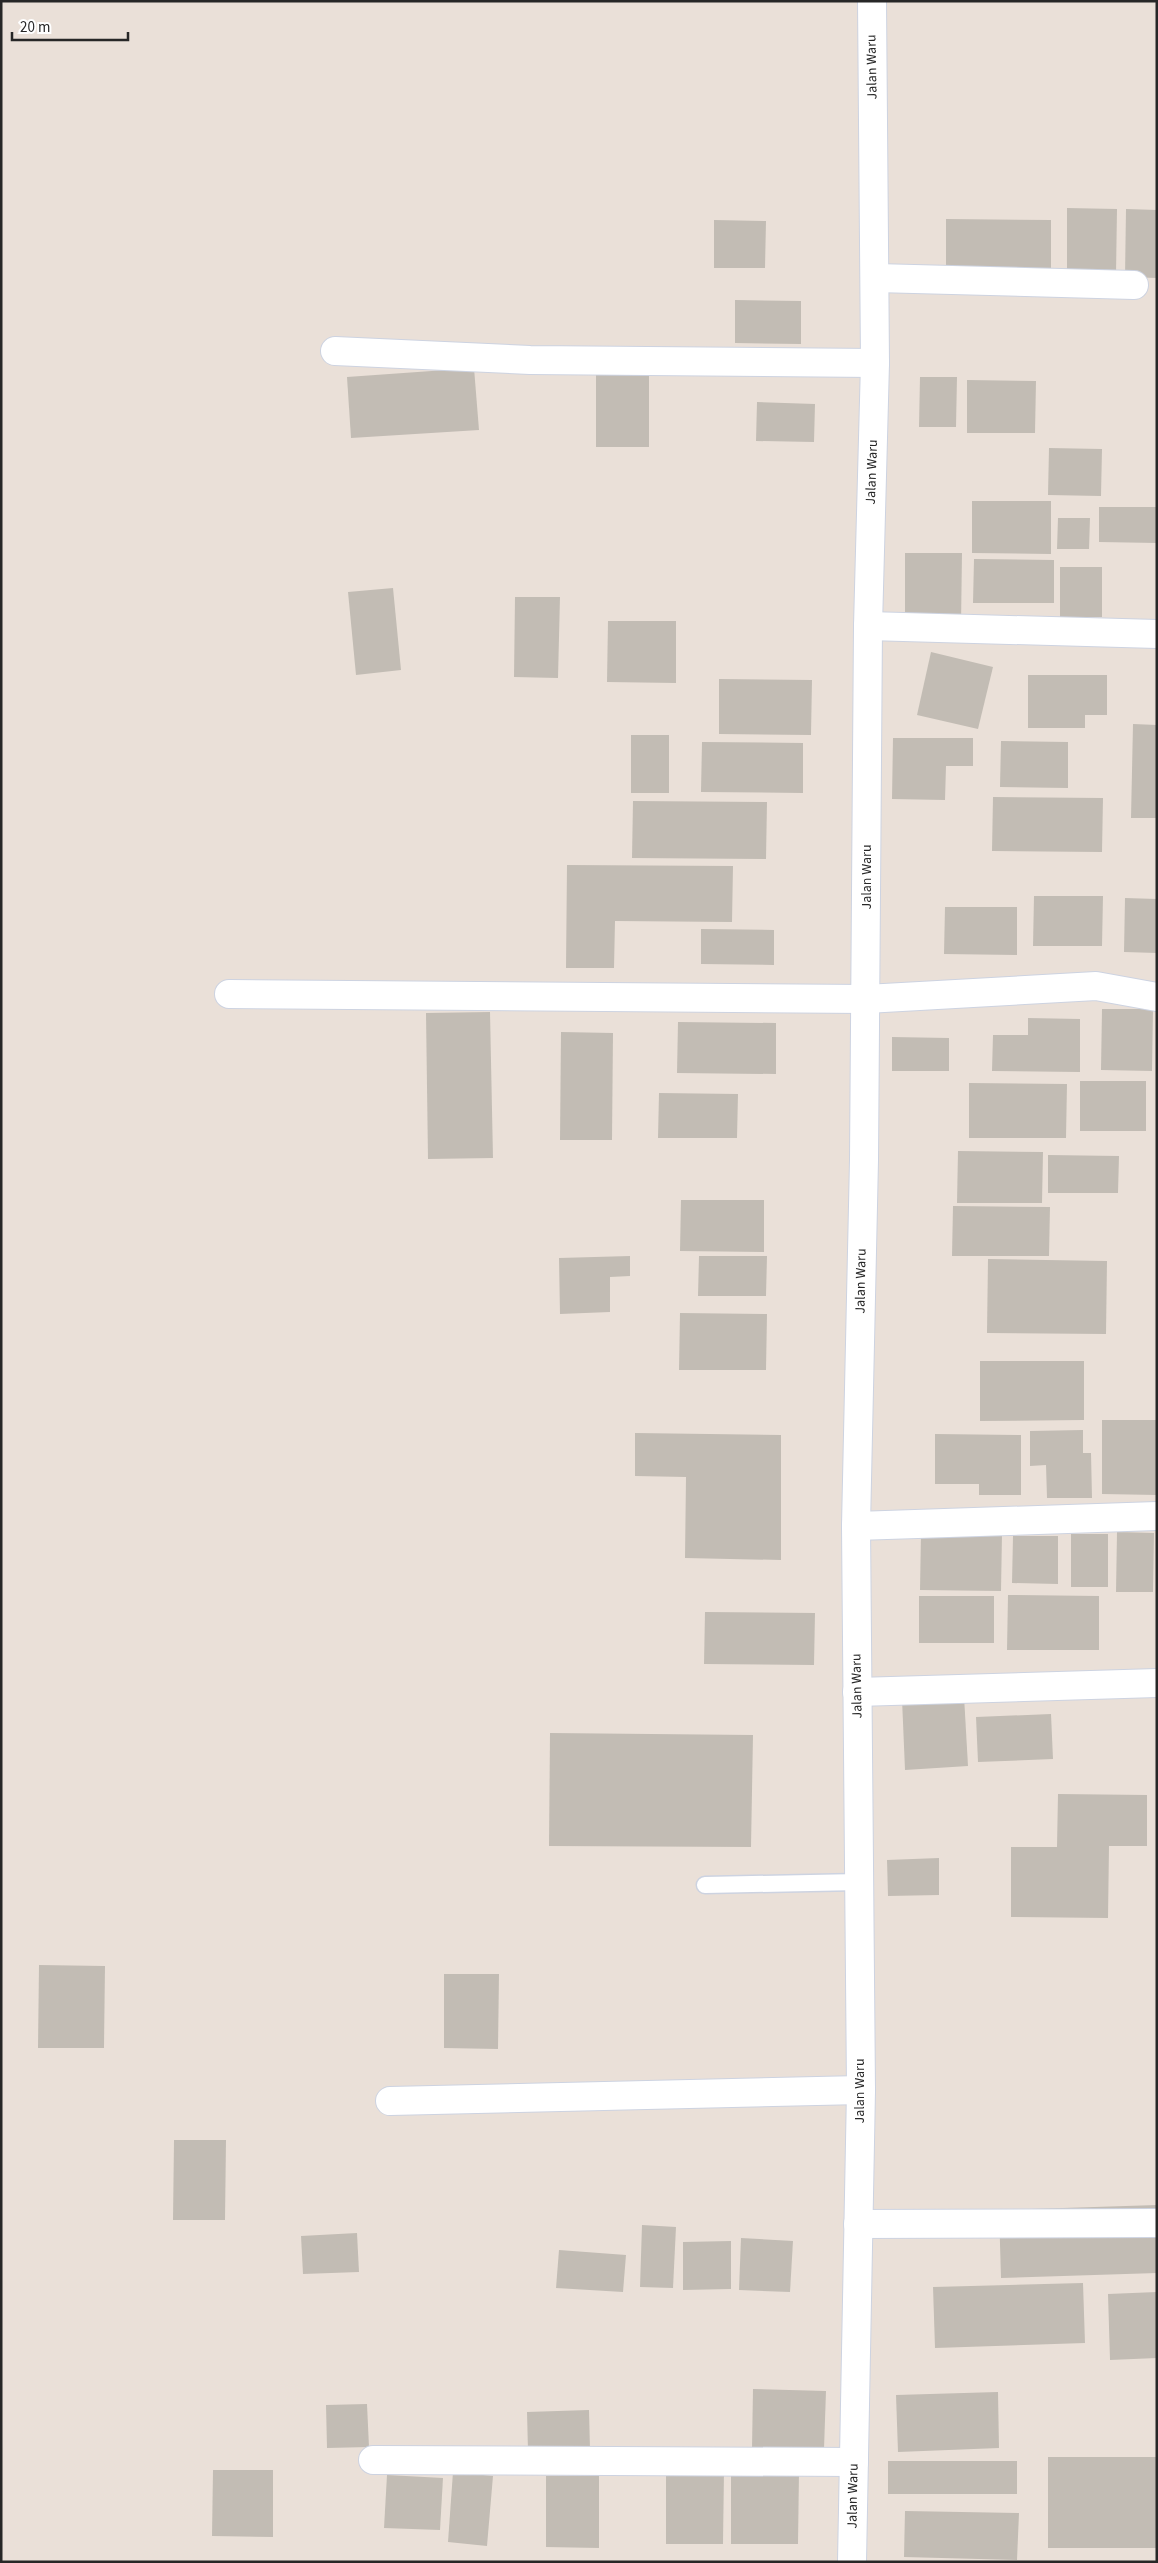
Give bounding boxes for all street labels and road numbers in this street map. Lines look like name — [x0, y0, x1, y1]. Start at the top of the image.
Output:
street label: Jalan Waru — [861, 34, 883, 100]
street label: Jalan Waru — [861, 439, 883, 505]
street label: Jalan Waru — [857, 844, 877, 910]
street label: Jalan Waru — [850, 1248, 872, 1314]
street label: Jalan Waru — [846, 1653, 868, 1719]
street label: Jalan Waru — [850, 2058, 870, 2124]
street label: Jalan Waru — [842, 2463, 864, 2529]

